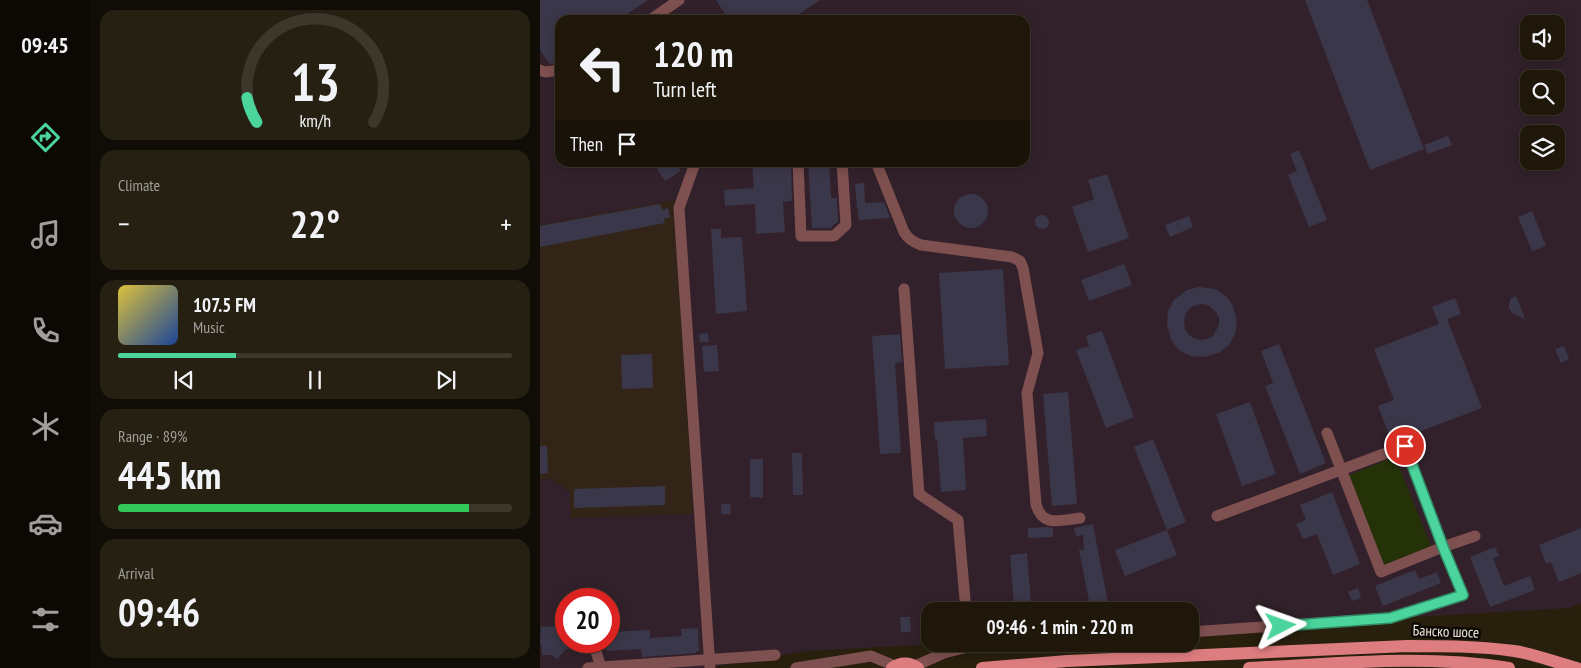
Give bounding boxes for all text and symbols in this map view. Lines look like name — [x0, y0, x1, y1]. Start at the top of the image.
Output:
map controls — [1520, 15, 1565, 170]
button: sound — [1520, 15, 1565, 60]
text: 09:45 — [21, 31, 69, 59]
text: 120 m — [653, 31, 734, 77]
icon: left — [570, 35, 635, 100]
text: 13 — [290, 48, 340, 115]
button: search — [1520, 70, 1565, 115]
text: Turn left — [653, 75, 717, 103]
text: km/h — [299, 109, 331, 132]
icon: directions — [28, 120, 63, 155]
button: layers — [1520, 125, 1565, 170]
icon: arrive — [613, 130, 641, 158]
text: Then — [570, 132, 603, 156]
text: Climate — [118, 175, 160, 195]
text: 22° — [290, 199, 340, 248]
text: − — [118, 205, 130, 242]
text: + — [500, 205, 512, 242]
icon: music — [28, 217, 63, 252]
text: 107.5 FM — [193, 293, 256, 317]
icon: phone — [28, 313, 63, 348]
text: Music — [193, 317, 225, 337]
icon: previous — [170, 366, 198, 394]
icon: pause — [301, 366, 329, 394]
icon: next — [432, 366, 460, 394]
icon: climate — [28, 409, 63, 444]
pin — [1384, 425, 1426, 467]
text: Range · 89% — [118, 426, 187, 446]
icon: arrive — [1391, 432, 1419, 460]
text: 445 km — [118, 450, 221, 499]
icon: car — [28, 506, 63, 541]
text: Arrival — [118, 563, 154, 583]
text: 09:46 — [118, 587, 200, 636]
speed limit sign: 20 — [555, 588, 620, 653]
position arrow — [1254, 599, 1306, 651]
icon: filters — [28, 602, 63, 637]
text: 09:46 · 1 min · 220 m — [987, 615, 1133, 639]
street label: Банско шосе — [1412, 620, 1480, 642]

